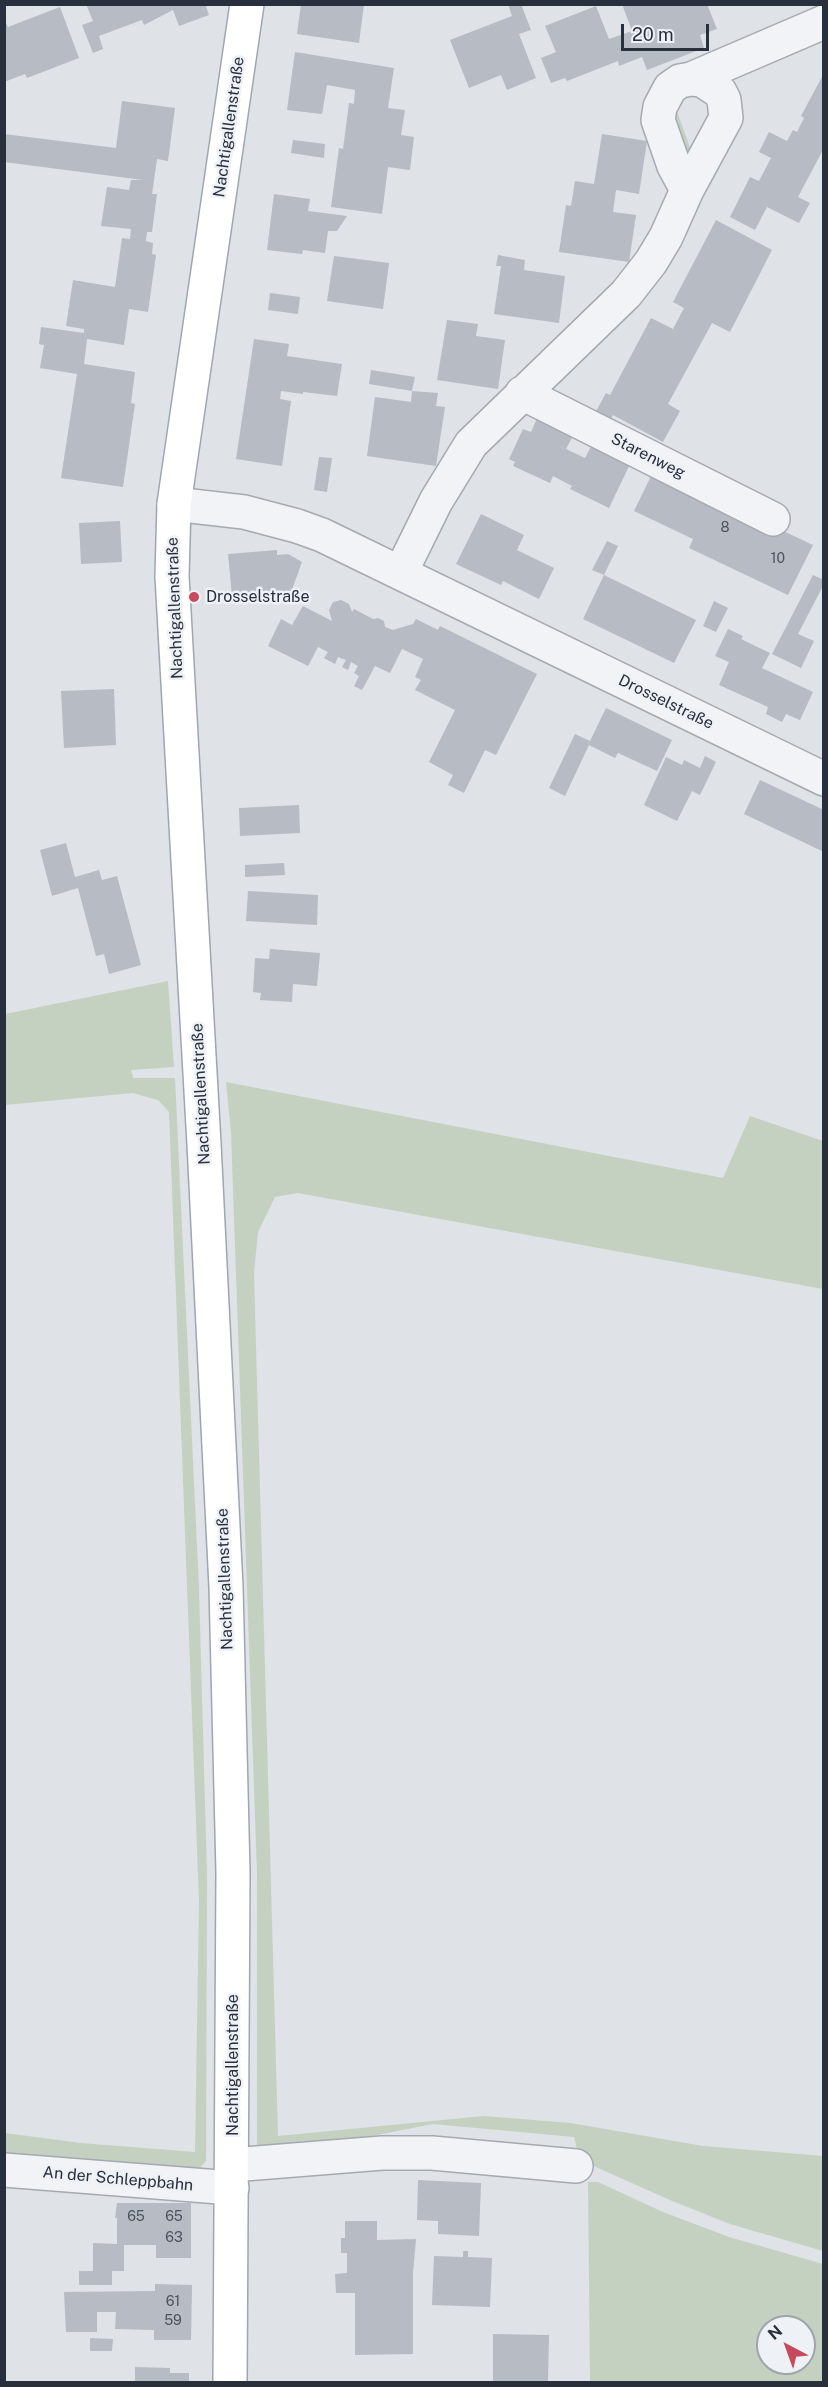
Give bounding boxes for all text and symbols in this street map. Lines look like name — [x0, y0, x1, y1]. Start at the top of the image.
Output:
scale bar — [624, 12, 712, 50]
text: 20 m — [632, 24, 674, 45]
street label: Nachtigallenstraße — [210, 55, 248, 199]
street label: Starenweg — [608, 429, 688, 483]
house number: 8 — [720, 520, 730, 536]
street label: Nachtigallenstraße — [163, 537, 187, 679]
house number: 10 — [771, 551, 785, 567]
place label: Drosselstraße — [206, 587, 310, 607]
marker: Drosselstraße — [187, 590, 201, 604]
street label: Drosselstraße — [615, 671, 717, 733]
street label: Nachtigallenstraße — [188, 1023, 214, 1165]
street label: Nachtigallenstraße — [213, 1508, 237, 1650]
street label: Nachtigallenstraße — [223, 1994, 243, 2136]
street label: An der Schleppbahn — [42, 2163, 194, 2195]
house number: 65 — [127, 2209, 145, 2225]
house number: 65 — [165, 2209, 183, 2225]
house number: 63 — [165, 2230, 183, 2246]
house number: 61 — [166, 2294, 180, 2310]
house number: 59 — [164, 2313, 182, 2329]
north arrow — [756, 2315, 816, 2375]
text: N — [764, 2321, 786, 2344]

